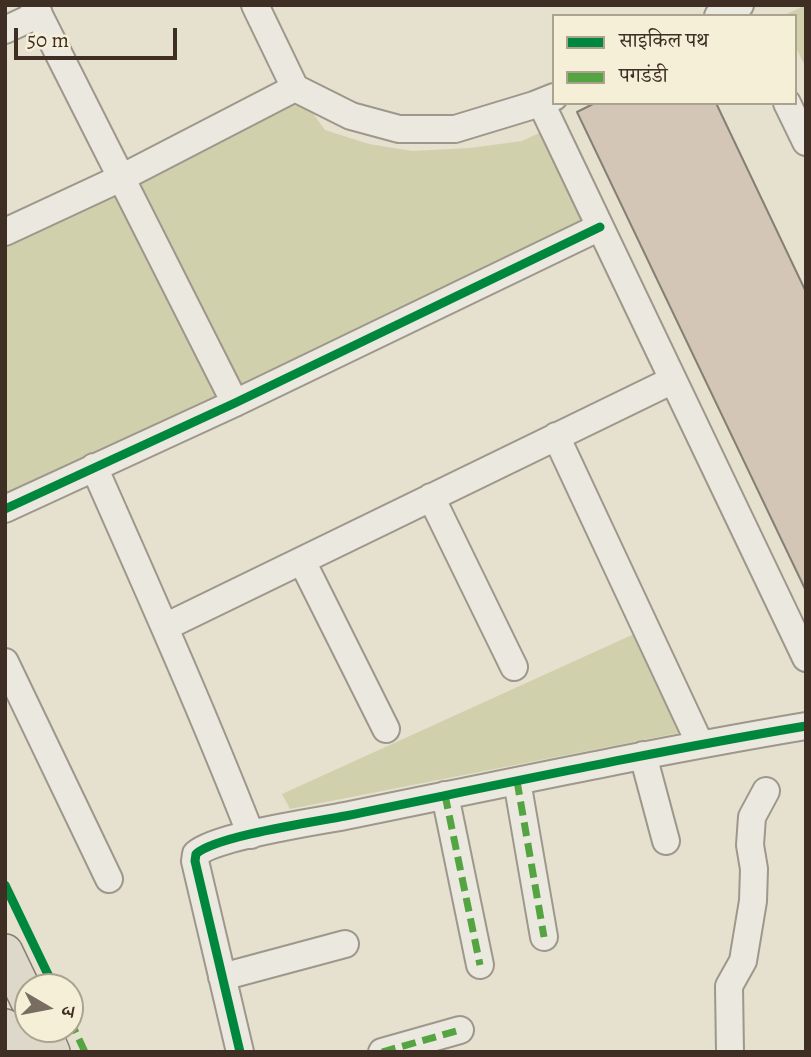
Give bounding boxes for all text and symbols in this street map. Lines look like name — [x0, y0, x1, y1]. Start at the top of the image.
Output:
scale bar — [18, 14, 180, 58]
legend — [552, 14, 797, 105]
text: 50 m — [27, 26, 69, 54]
text: साइकिल पथ — [619, 26, 709, 54]
text: पगडंडी — [619, 61, 668, 89]
north arrow — [14, 973, 84, 1043]
text: उ — [54, 1004, 81, 1018]

